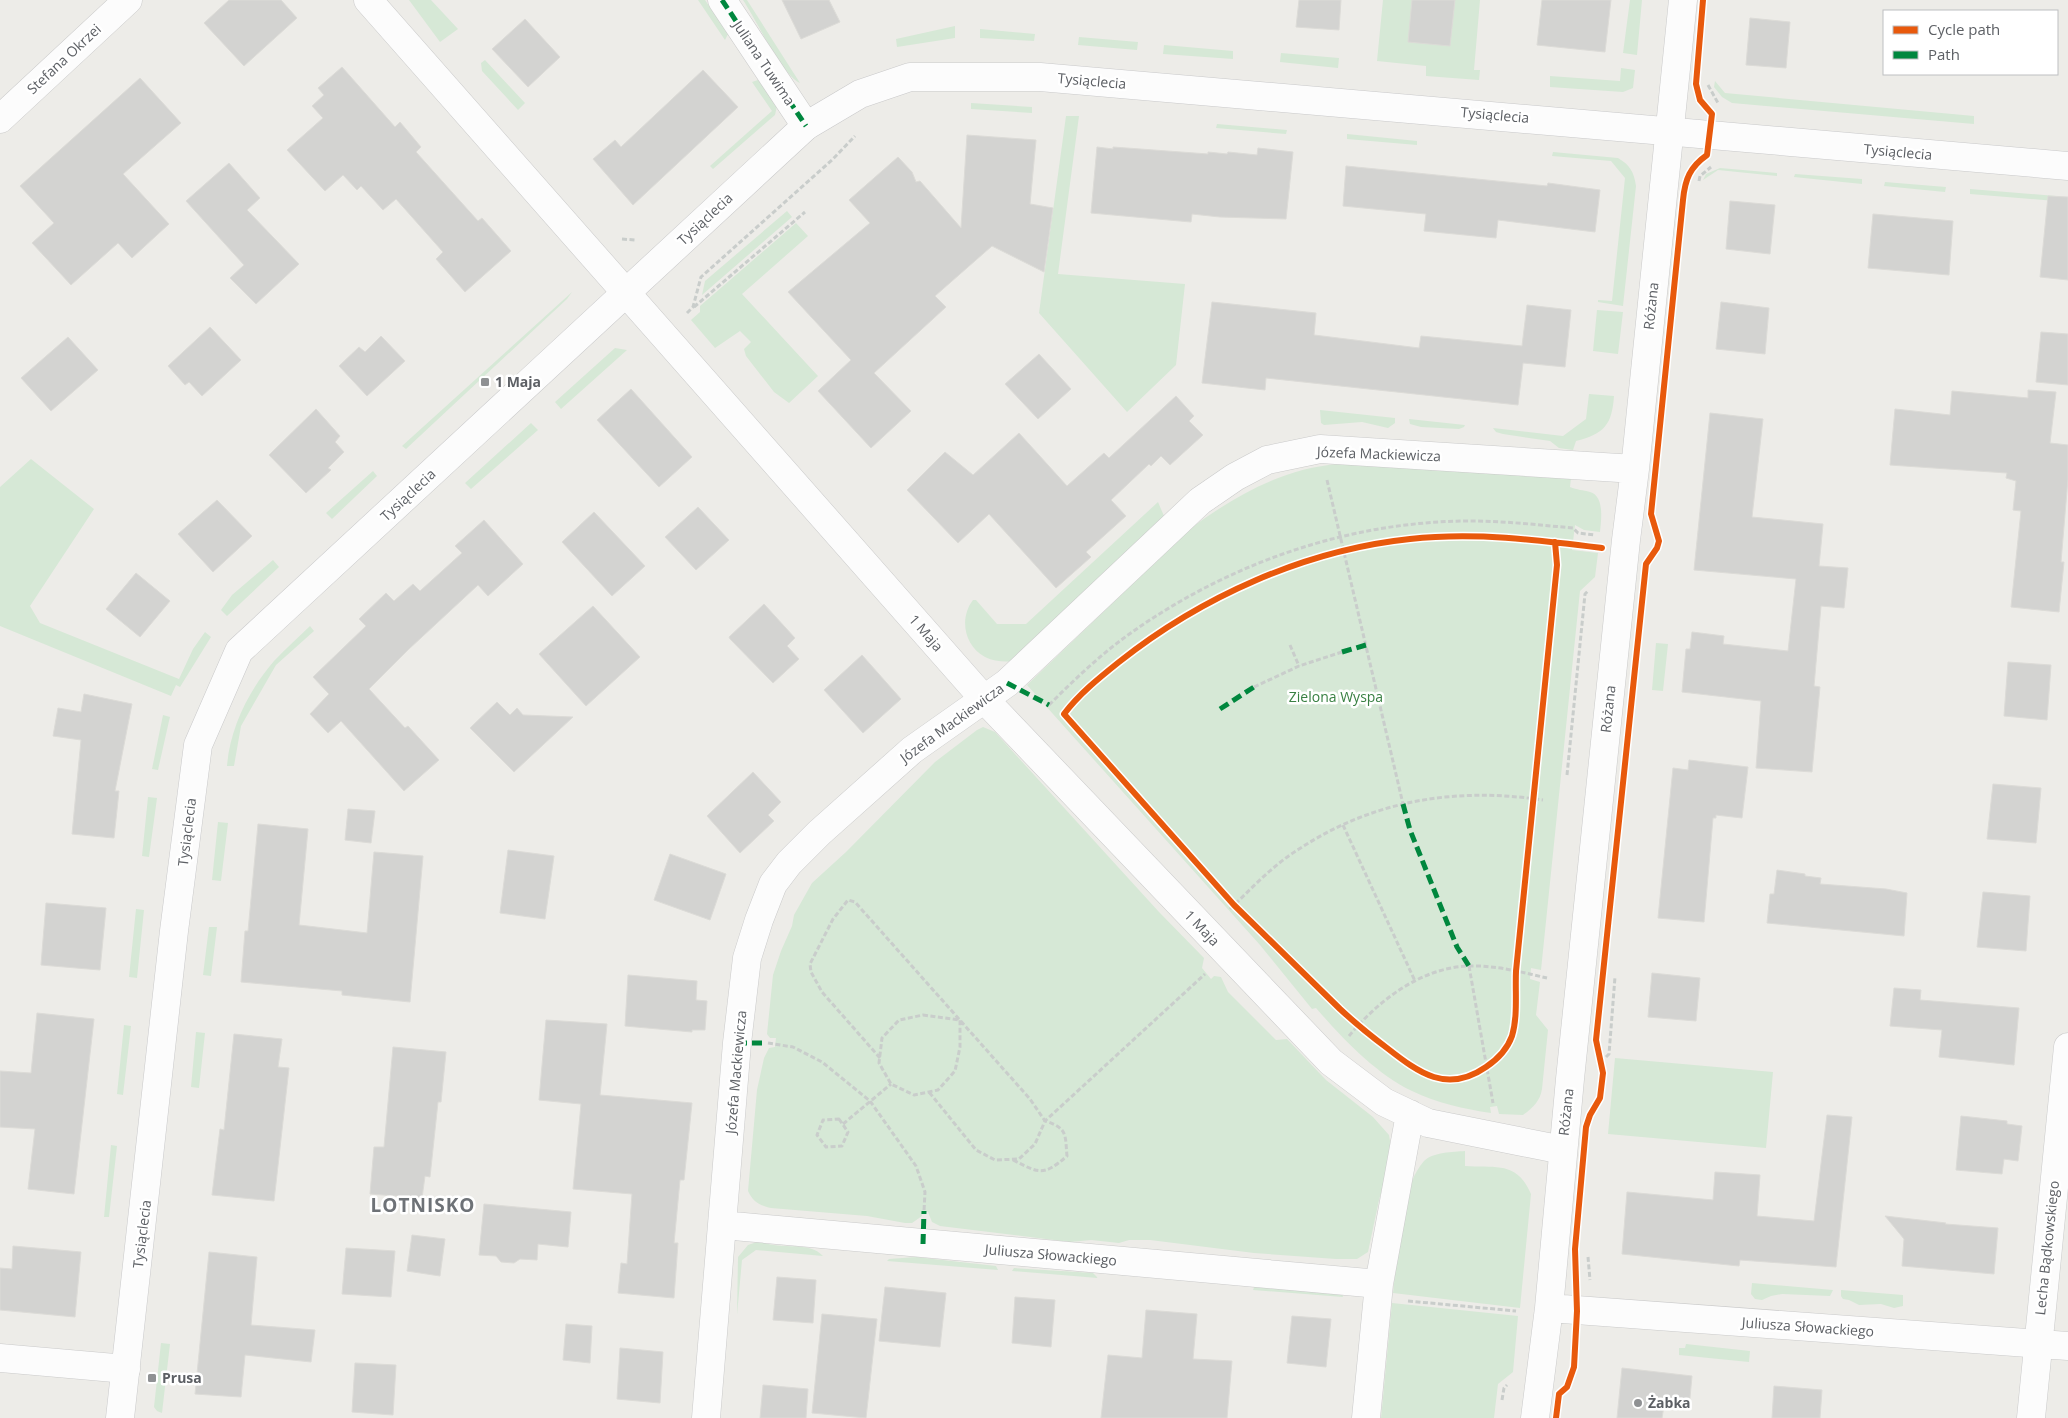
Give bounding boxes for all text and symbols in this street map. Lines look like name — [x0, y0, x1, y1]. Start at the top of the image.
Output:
legend — [1883, 10, 2058, 75]
street label: Juliana Tuwima — [728, 15, 800, 109]
street label: Stefana Okrzei — [22, 19, 105, 98]
text: Cycle path — [1928, 19, 2000, 39]
text: Path — [1928, 44, 1960, 64]
street label: Tysiąclecia — [1057, 68, 1127, 93]
street label: Tysiąclecia — [1460, 102, 1530, 127]
street label: Tysiąclecia — [1863, 139, 1933, 164]
street label: Tysiąclecia — [673, 188, 736, 249]
street label: Różana — [1639, 281, 1662, 331]
place label: 1 Maja — [495, 372, 541, 391]
marker: 1 Maja — [479, 376, 491, 388]
street label: Józefa Mackiewicza — [1315, 442, 1441, 465]
street label: Tysiąclecia — [376, 464, 439, 525]
street label: 1 Maja — [905, 610, 948, 655]
street label: Józefa Mackiewicza — [894, 678, 1007, 768]
street label: Różana — [1596, 684, 1619, 734]
park label: Zielona Wyspa — [1289, 687, 1383, 706]
street label: Tysiąclecia — [173, 797, 200, 867]
street label: 1 Maja — [1180, 905, 1224, 950]
street label: Józefa Mackiewicza — [720, 1009, 750, 1137]
street label: Różana — [1554, 1087, 1577, 1137]
street label: Lecha Bądkowskiego — [2030, 1180, 2063, 1316]
district label: LOTNISKO — [371, 1192, 475, 1218]
street label: Tysiąclecia — [128, 1199, 155, 1269]
street label: Juliusza Słowackiego — [982, 1239, 1118, 1270]
street label: Juliusza Słowackiego — [1739, 1312, 1875, 1341]
place label: Prusa — [162, 1368, 202, 1387]
marker: Prusa — [146, 1372, 158, 1384]
place label: Żabka — [1648, 1393, 1691, 1412]
marker: Żabka — [1632, 1397, 1644, 1409]

